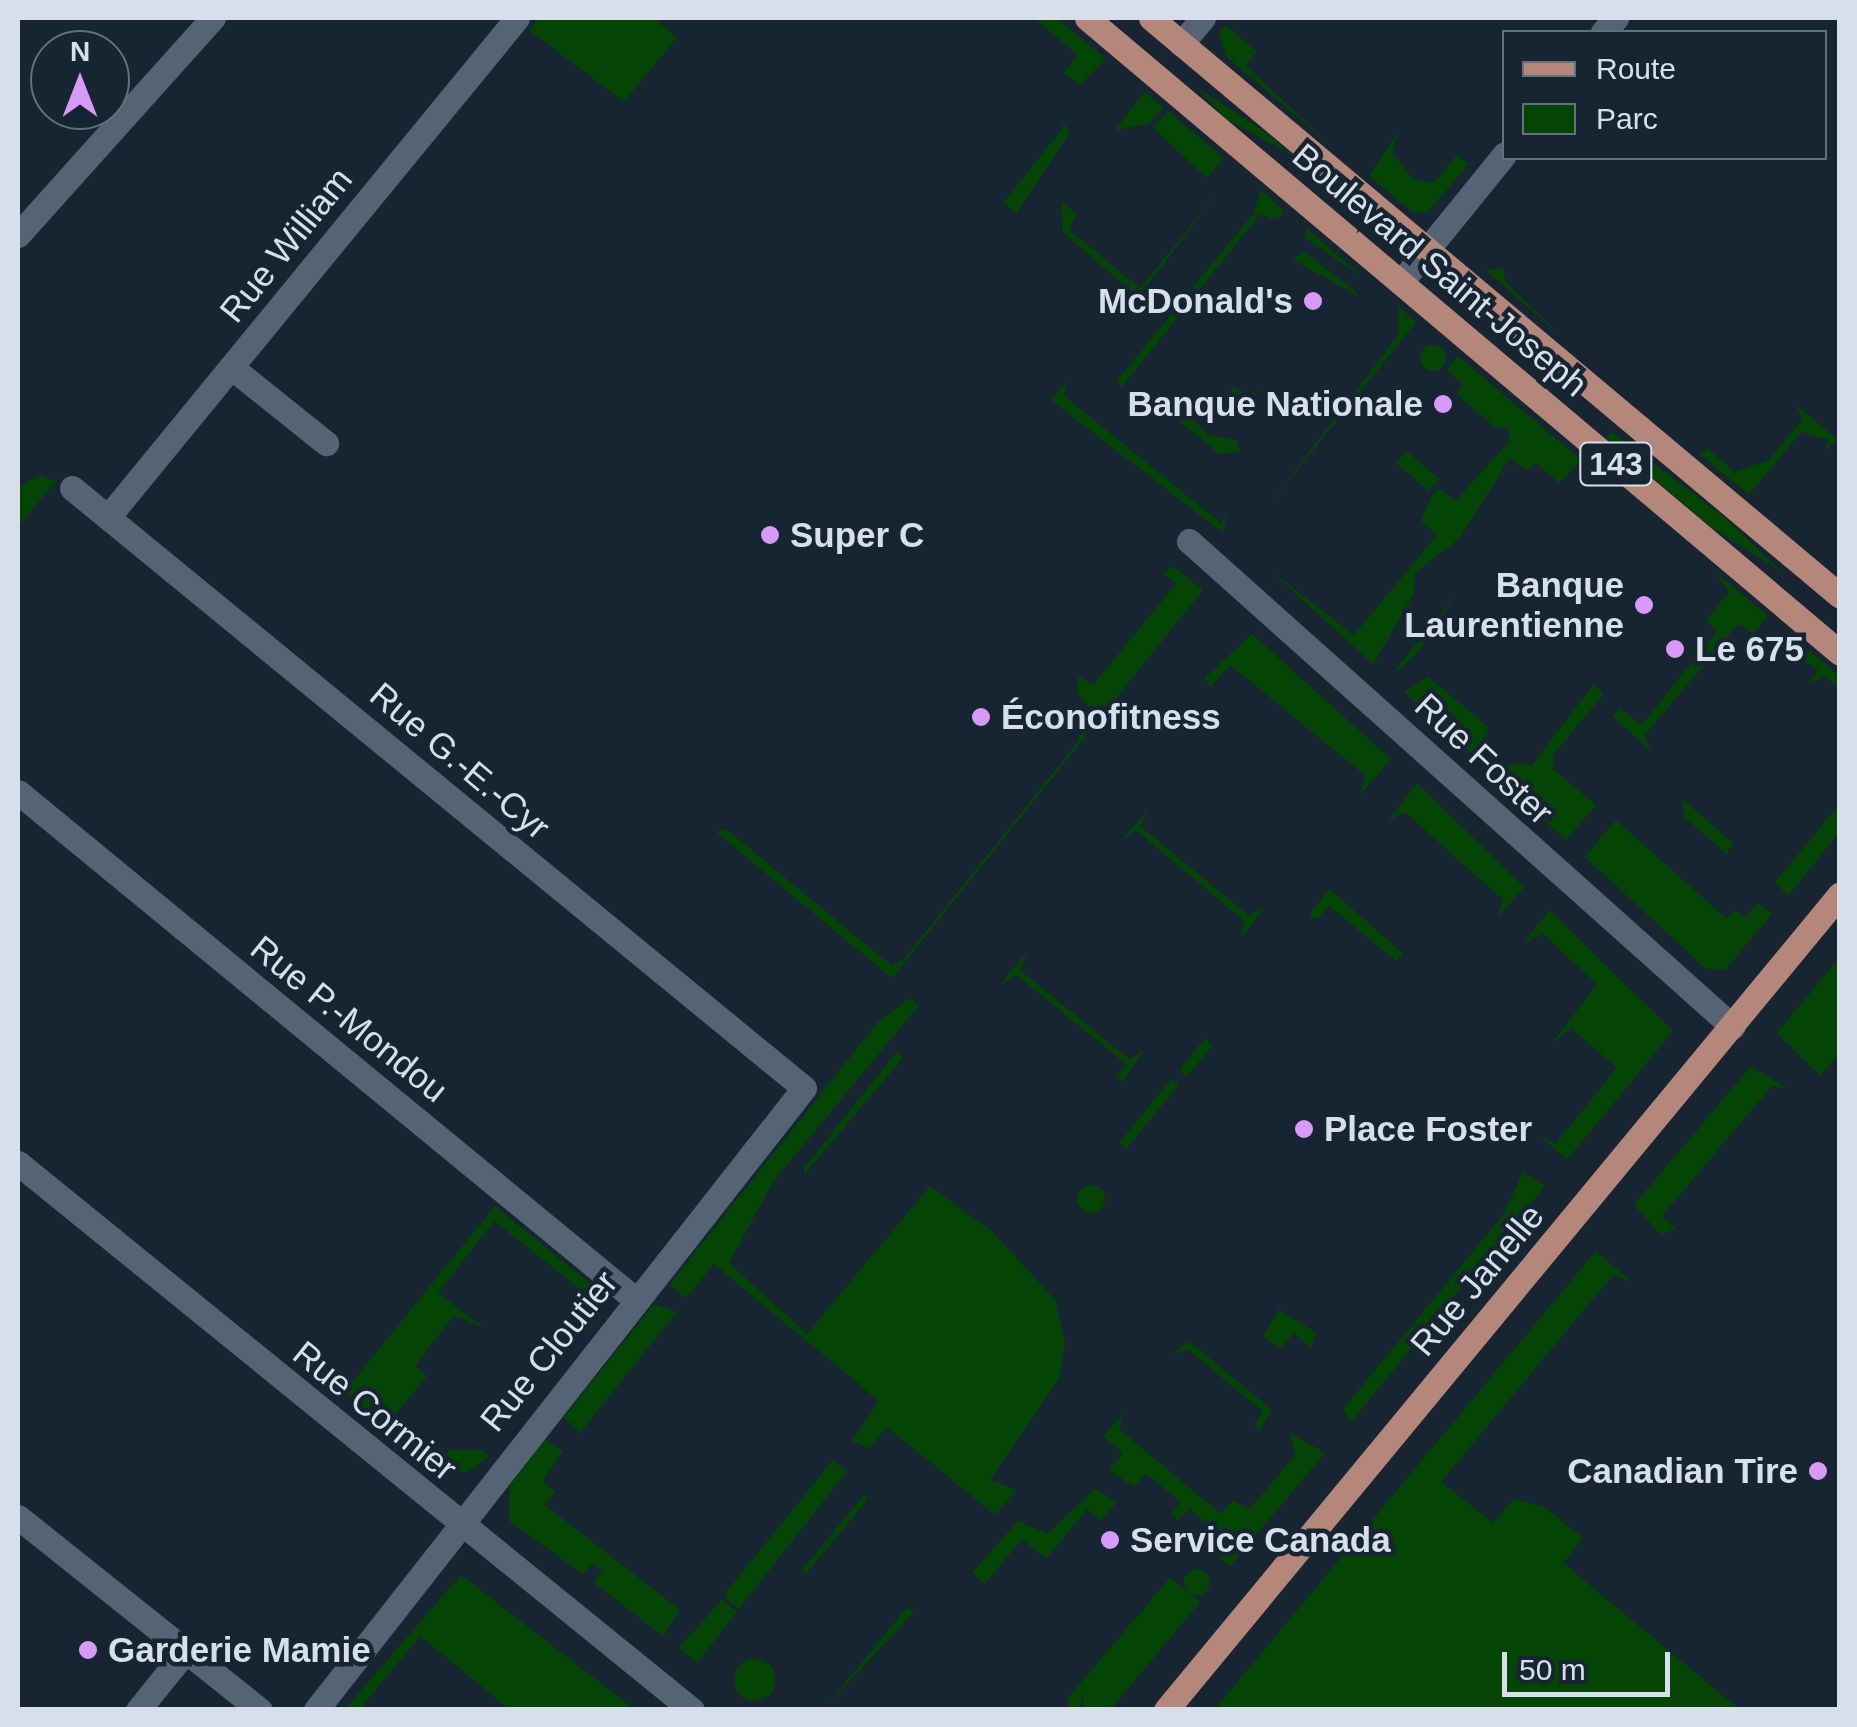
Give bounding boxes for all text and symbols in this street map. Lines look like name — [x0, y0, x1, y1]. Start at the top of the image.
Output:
north arrow — [30, 30, 130, 130]
legend — [1502, 30, 1827, 160]
text: N — [70, 36, 90, 67]
text: Route — [1596, 52, 1676, 85]
text: Parc — [1596, 102, 1658, 135]
street label: Boulevard Saint-Joseph — [1284, 134, 1596, 406]
street label: Rue William — [211, 159, 361, 331]
place label: McDonald's — [1098, 280, 1293, 322]
marker: McDonald's — [1302, 290, 1324, 312]
place label: Banque Nationale — [1127, 383, 1423, 425]
marker: Banque Nationale — [1432, 393, 1454, 415]
road number: 143 — [1578, 437, 1654, 491]
place label: Super C — [790, 514, 924, 556]
marker: Super C — [759, 524, 781, 546]
place label: Banque Laurentienne — [1404, 564, 1624, 646]
marker: Banque Laurentienne — [1633, 594, 1655, 616]
place label: Le 675 — [1695, 628, 1804, 670]
marker: Le 675 — [1664, 638, 1686, 660]
street label: Rue G.-E.-Cyr — [362, 674, 558, 848]
street label: Rue Foster — [1406, 685, 1562, 833]
place label: Éconofitness — [1001, 696, 1221, 738]
marker: Éconofitness — [970, 706, 992, 728]
street label: Rue P.-Mondou — [242, 927, 456, 1111]
place label: Place Foster — [1324, 1108, 1532, 1150]
marker: Place Foster — [1293, 1118, 1315, 1140]
street label: Rue Janelle — [1402, 1196, 1552, 1364]
street label: Rue Cloutier — [471, 1262, 627, 1440]
street label: Rue Cormier — [285, 1332, 465, 1490]
place label: Canadian Tire — [1567, 1450, 1798, 1492]
marker: Canadian Tire — [1807, 1460, 1829, 1482]
place label: Service Canada — [1130, 1519, 1391, 1561]
marker: Service Canada — [1099, 1529, 1121, 1551]
place label: Garderie Mamie — [108, 1629, 371, 1671]
scale bar — [1507, 1632, 1674, 1694]
marker: Garderie Mamie — [77, 1639, 99, 1661]
text: 50 m — [1519, 1653, 1586, 1686]

